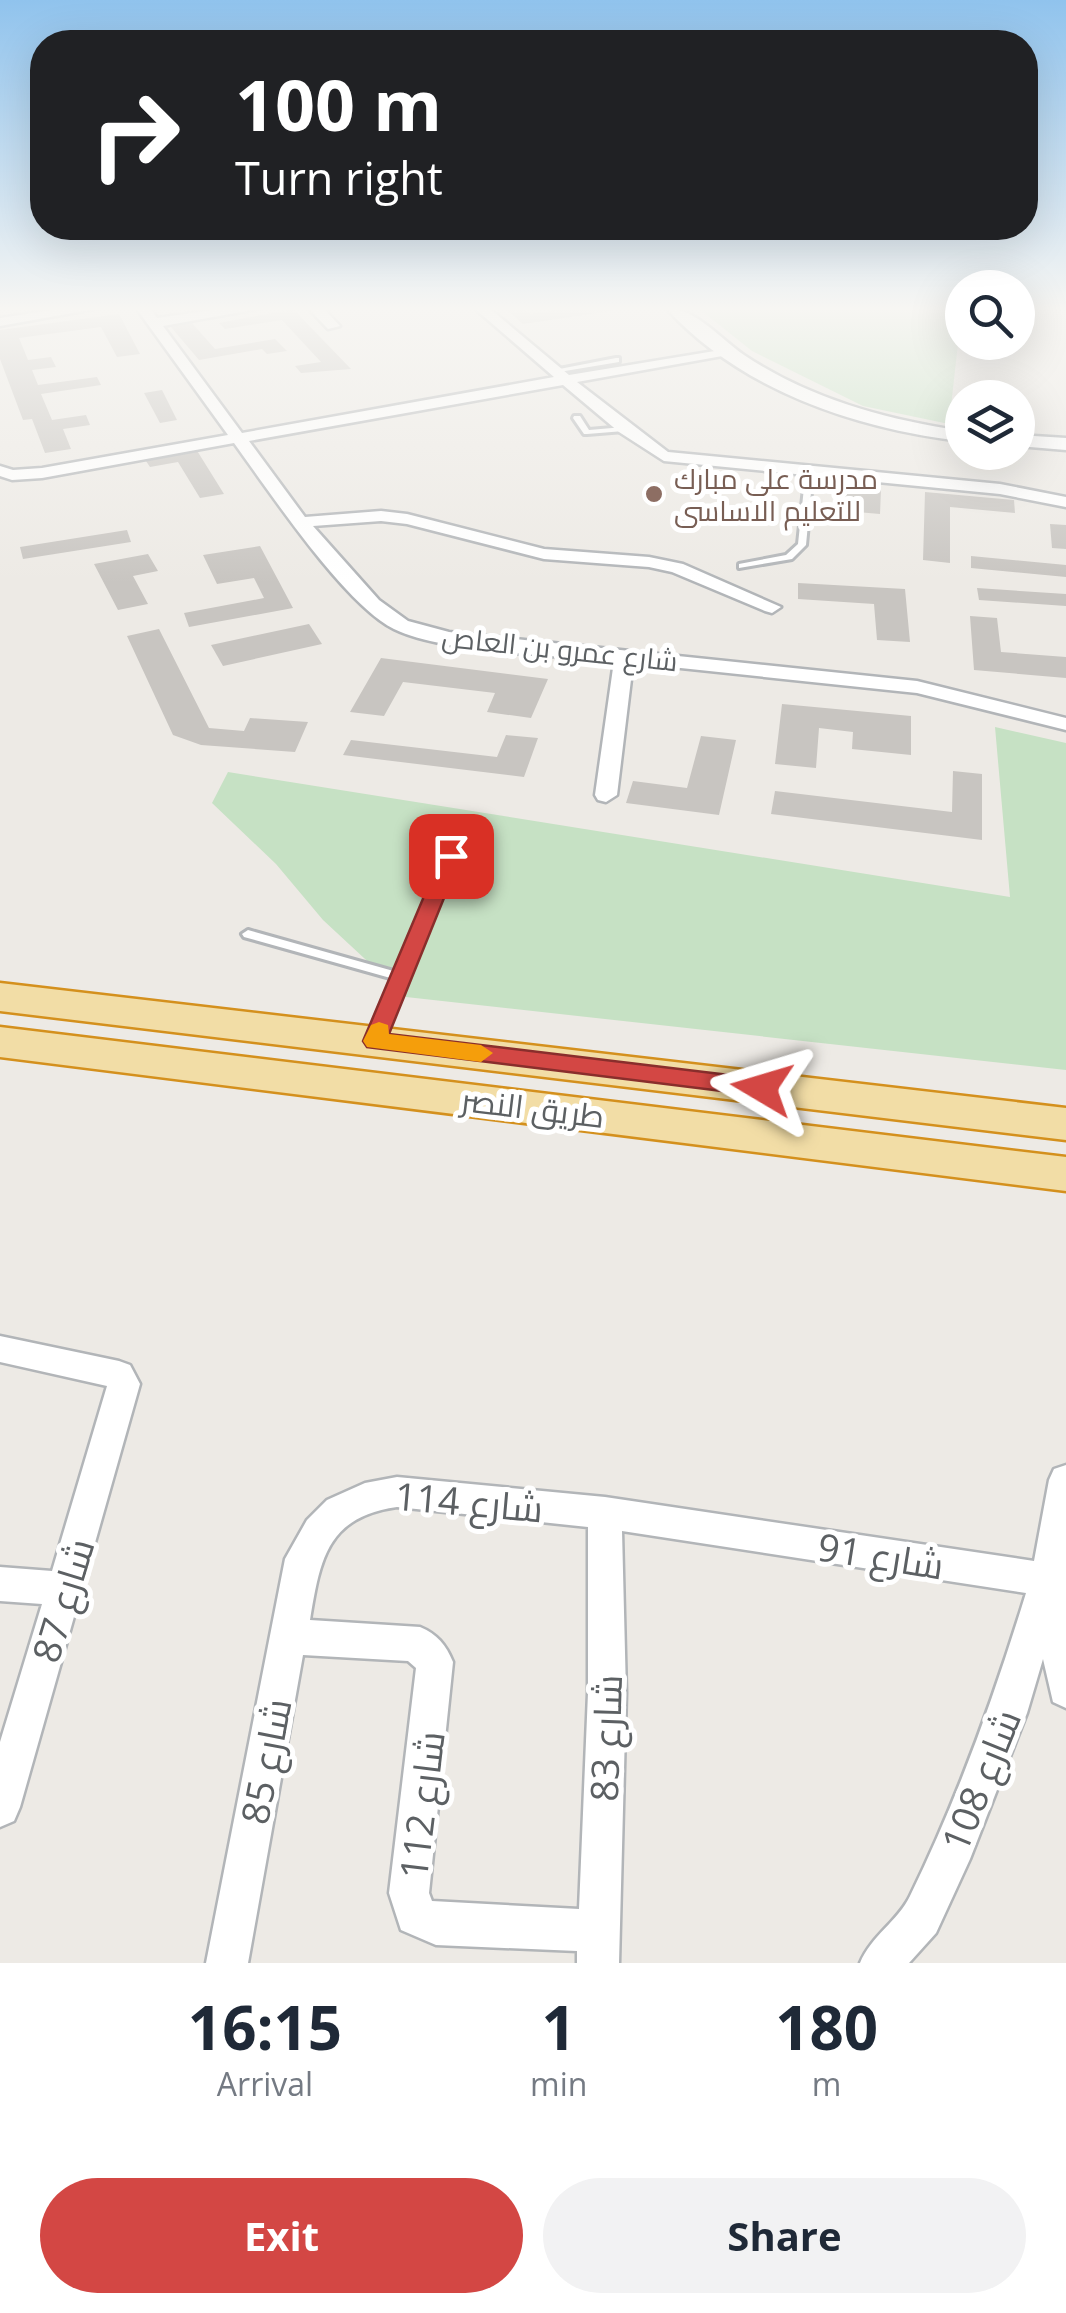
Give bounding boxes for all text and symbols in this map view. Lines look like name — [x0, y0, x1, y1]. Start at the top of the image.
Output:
text: 100 m — [235, 56, 442, 152]
icon: right — [70, 70, 200, 200]
text: Turn right — [235, 147, 443, 208]
map controls — [945, 270, 1035, 470]
button: search — [945, 270, 1035, 360]
button: layers — [945, 380, 1035, 470]
place label: مدرسة على مبارك للتعليم الاساسى — [674, 459, 878, 531]
marker: مدرسة على مبارك للتعليم الاساسى — [643, 483, 665, 505]
street label: شارع عمرو بن العاص — [440, 617, 680, 680]
pin — [409, 814, 494, 899]
icon: arrive — [424, 829, 479, 884]
position arrow — [710, 1036, 814, 1140]
street label: طريق النصر — [457, 1077, 607, 1137]
street label: شارع 114 — [393, 1469, 545, 1534]
street label: شارع 91 — [814, 1519, 948, 1592]
street label: شارع 87 — [19, 1532, 106, 1669]
street label: شارع 83 — [577, 1674, 634, 1802]
street label: شارع 85 — [227, 1694, 304, 1828]
street label: شارع 108 — [928, 1701, 1033, 1859]
street label: شارع 112 — [386, 1728, 457, 1882]
text: 16:15 — [188, 1986, 342, 2068]
text: 1 — [542, 1986, 576, 2068]
text: 180 — [775, 1986, 878, 2068]
text: Arrival — [217, 2062, 313, 2105]
text: min — [530, 2062, 587, 2105]
text: m — [812, 2062, 841, 2105]
button: Exit — [40, 2178, 523, 2293]
button: Share — [543, 2178, 1026, 2293]

